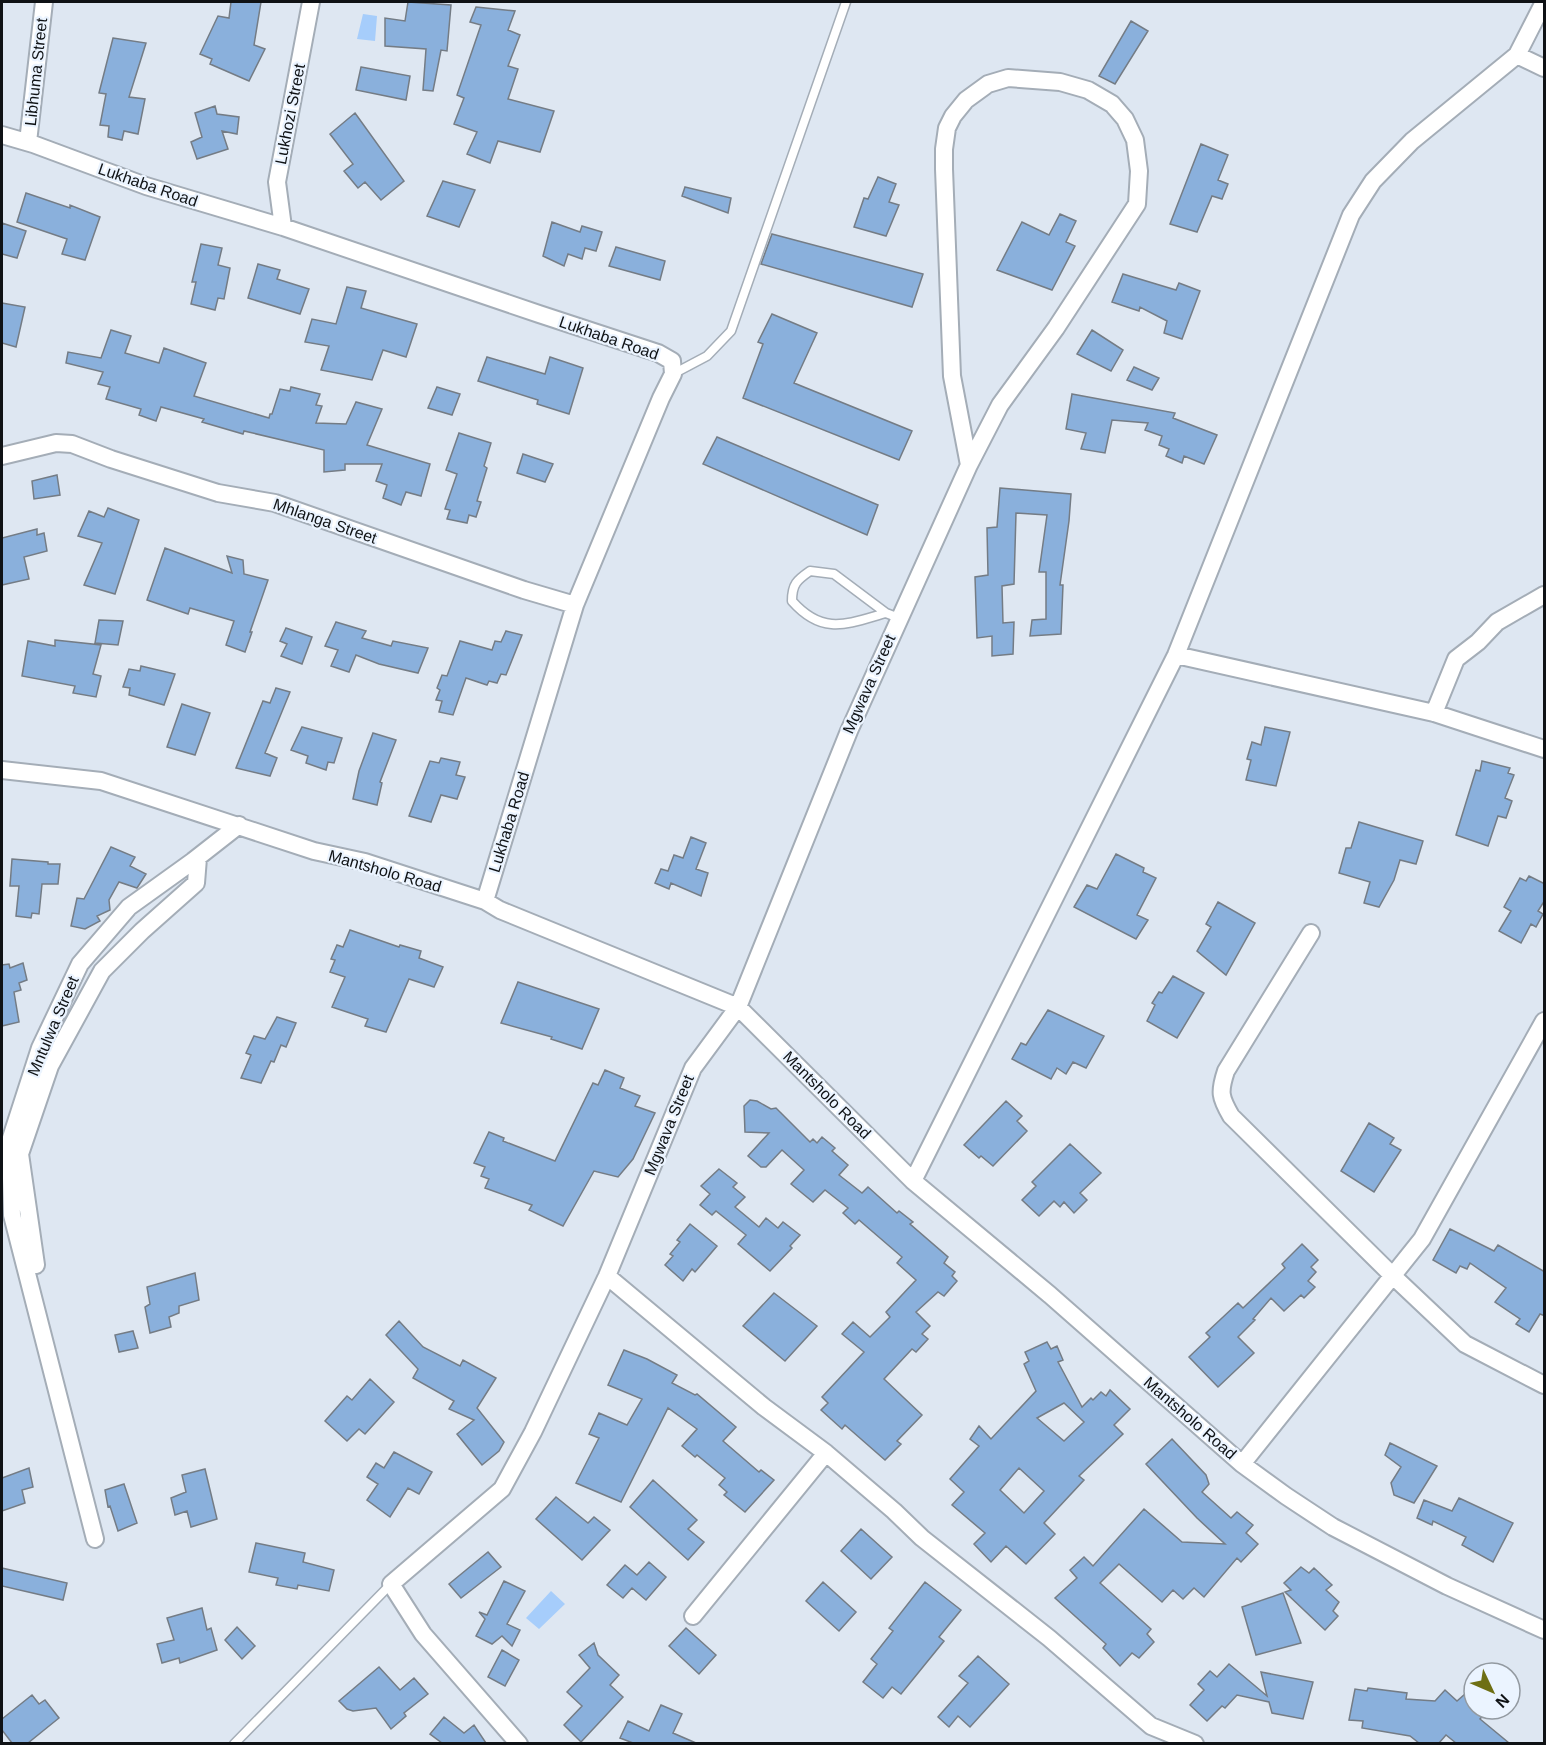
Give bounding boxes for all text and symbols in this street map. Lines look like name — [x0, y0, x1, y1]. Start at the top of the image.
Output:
street label: Libhuma Street — [22, 17, 50, 127]
street label: Lukhozi Street — [272, 62, 308, 166]
street label: Lukhaba Road — [96, 160, 200, 210]
street label: Lukhaba Road — [557, 313, 661, 363]
street label: Mhlanga Street — [271, 495, 380, 547]
street label: Mgwava Street — [840, 631, 899, 736]
street label: Lukhaba Road — [486, 770, 532, 874]
street label: Mantsholo Road — [327, 847, 443, 895]
street label: Mntulwa Street — [24, 973, 82, 1078]
street label: Mantsholo Road — [780, 1048, 874, 1142]
street label: Mgwava Street — [641, 1072, 697, 1178]
street label: Mantsholo Road — [1140, 1373, 1240, 1463]
north arrow — [1462, 1661, 1522, 1721]
text: N — [1492, 1691, 1513, 1711]

